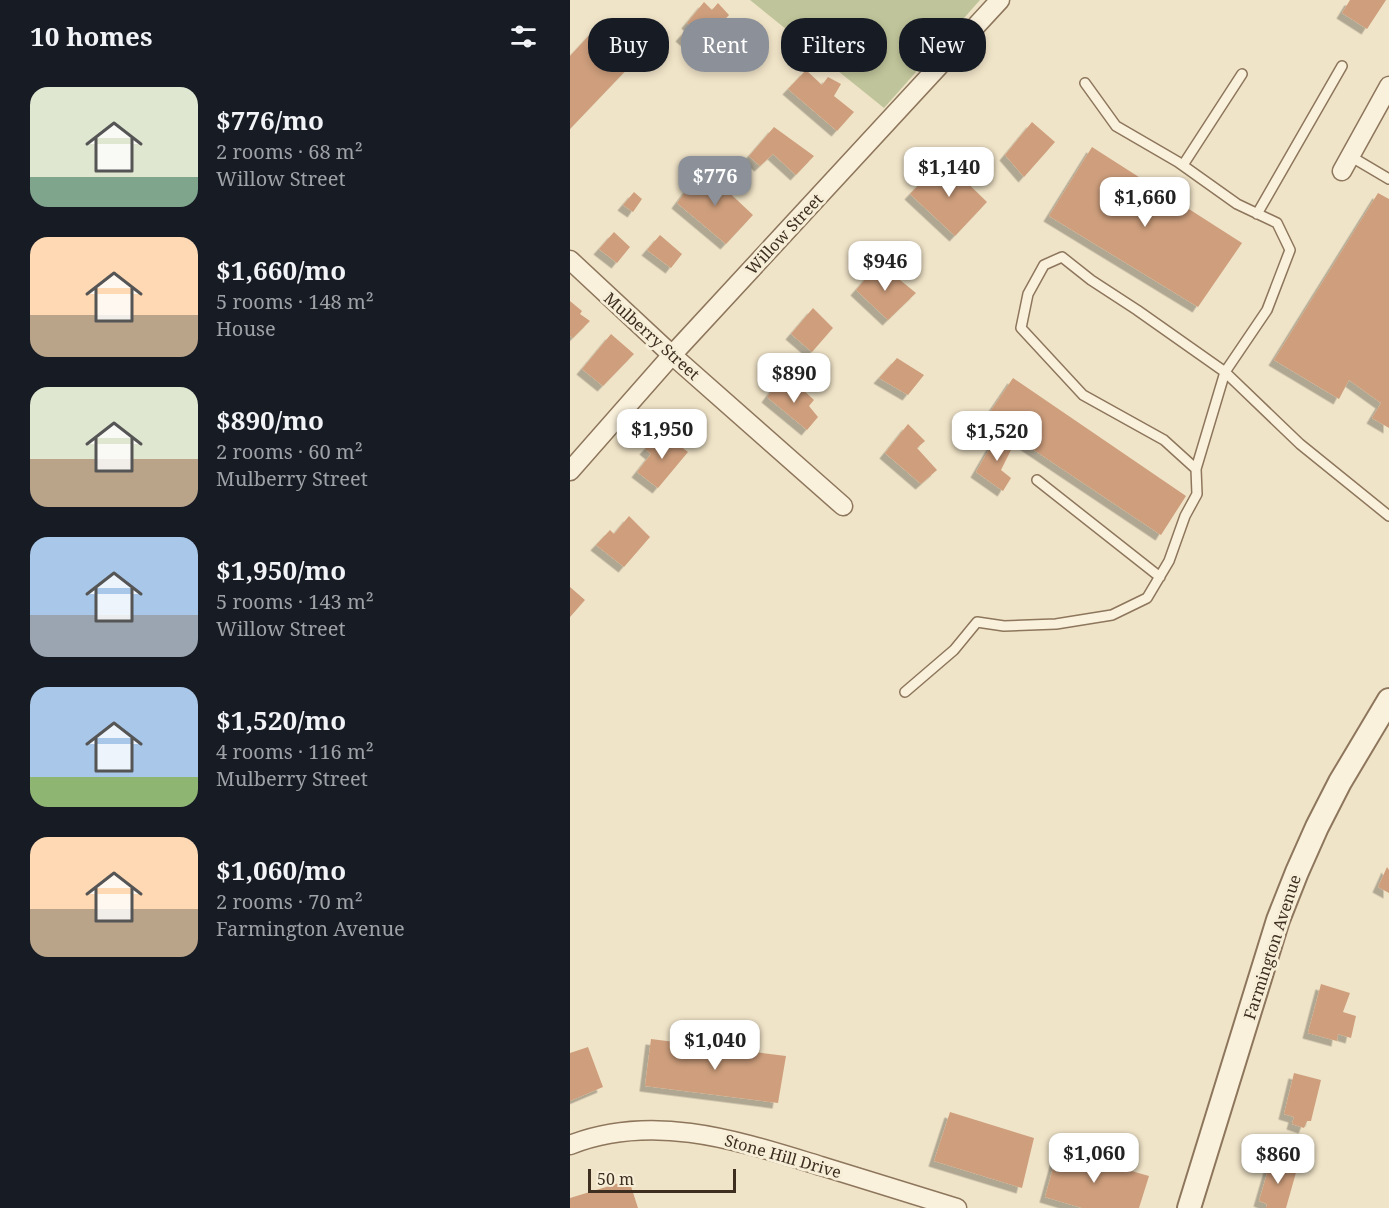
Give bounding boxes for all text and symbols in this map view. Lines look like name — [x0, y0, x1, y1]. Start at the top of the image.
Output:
text: 10 homes — [30, 18, 152, 54]
chip: Buy — [588, 18, 669, 72]
chip: Rent — [681, 18, 769, 72]
chip: Filters — [781, 18, 887, 72]
chip: New — [899, 18, 986, 72]
icon: filters — [507, 20, 540, 53]
text: $776/mo — [216, 102, 324, 138]
icon: home — [78, 111, 150, 183]
text: 2 rooms · 68 m² — [216, 138, 363, 165]
pin: $1,140 — [900, 147, 998, 198]
text: $1,140 — [918, 153, 980, 180]
pin: $776 — [679, 156, 751, 207]
text: $776 — [692, 162, 738, 189]
text: Willow Street — [216, 165, 346, 192]
pin: $1,660 — [1096, 177, 1194, 228]
text: $1,660 — [1114, 183, 1176, 210]
street label: Willow Street — [741, 188, 828, 279]
pin: $946 — [849, 241, 921, 292]
text: $946 — [862, 247, 908, 274]
text: $1,660/mo — [216, 252, 346, 288]
icon: home — [78, 261, 150, 333]
street label: Mulberry Street — [600, 287, 705, 385]
text: 5 rooms · 148 m² — [216, 288, 374, 315]
text: House — [216, 315, 276, 342]
pin: $890 — [758, 353, 830, 404]
text: $890 — [771, 359, 817, 386]
text: $890/mo — [216, 402, 324, 438]
pin: $1,950 — [613, 409, 711, 460]
icon: home — [78, 411, 150, 483]
pin: $1,520 — [948, 411, 1046, 462]
text: $1,950 — [631, 415, 693, 442]
text: $1,520 — [966, 417, 1028, 444]
text: 2 rooms · 60 m² — [216, 438, 363, 465]
text: Mulberry Street — [216, 465, 368, 492]
text: $1,950/mo — [216, 552, 346, 588]
icon: home — [78, 561, 150, 633]
text: 5 rooms · 143 m² — [216, 588, 374, 615]
text: Willow Street — [216, 615, 346, 642]
text: $1,520/mo — [216, 702, 346, 738]
icon: home — [78, 711, 150, 783]
text: 4 rooms · 116 m² — [216, 738, 374, 765]
text: Mulberry Street — [216, 765, 368, 792]
text: $1,060/mo — [216, 852, 346, 888]
icon: home — [78, 861, 150, 933]
street label: Farmington Avenue — [1238, 872, 1306, 1022]
text: 2 rooms · 70 m² — [216, 888, 363, 915]
text: Farmington Avenue — [216, 915, 405, 942]
pin: $1,040 — [666, 1020, 764, 1071]
text: $1,040 — [684, 1026, 746, 1053]
street label: Stone Hill Drive — [722, 1129, 844, 1183]
pin: $1,060 — [1045, 1133, 1143, 1184]
pin: $860 — [1242, 1134, 1314, 1185]
text: $1,060 — [1063, 1139, 1125, 1166]
text: $860 — [1255, 1140, 1301, 1167]
scale bar — [588, 1166, 736, 1194]
text: 50 m — [597, 1168, 634, 1190]

